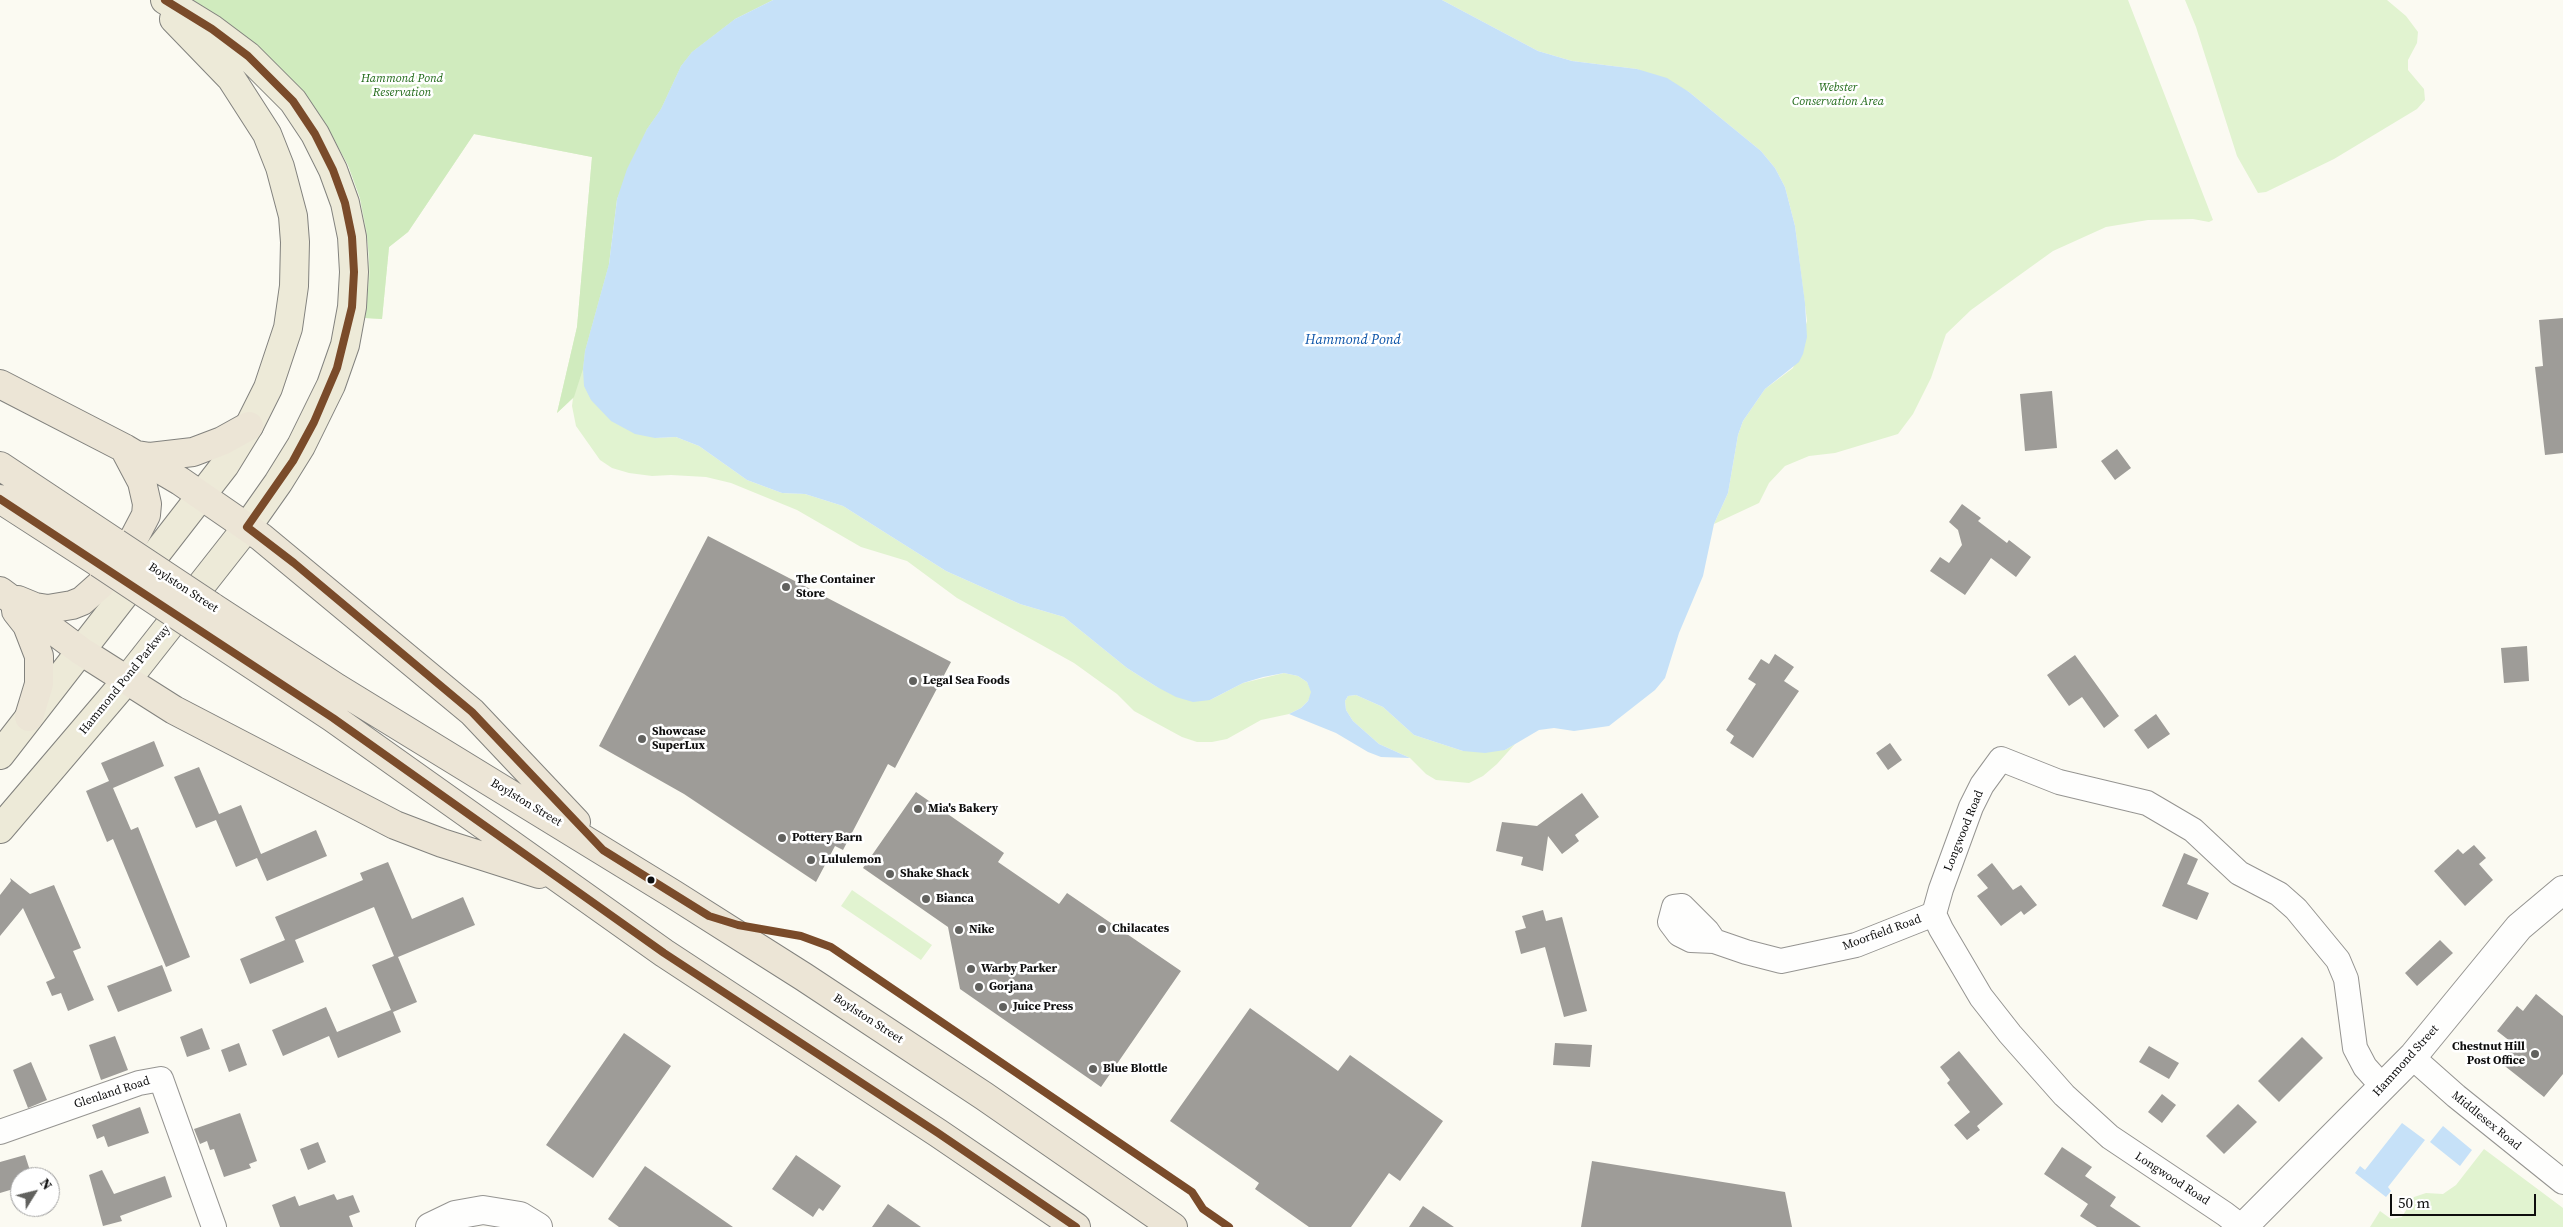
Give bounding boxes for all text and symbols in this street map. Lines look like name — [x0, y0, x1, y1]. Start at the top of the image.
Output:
park label: Hammond Pond Reservation — [361, 72, 443, 100]
park label: Webster Conservation Area — [1792, 81, 1884, 109]
water label: Hammond Pond — [1305, 332, 1401, 348]
street label: Boylston Street — [145, 560, 221, 616]
place label: The Container Store — [796, 573, 875, 601]
marker: The Container Store — [780, 581, 792, 593]
street label: Hammond Pond Parkway — [76, 622, 174, 738]
place label: Legal Sea Foods — [923, 674, 1010, 688]
marker: Legal Sea Foods — [907, 675, 919, 687]
place label: Showcase SuperLux — [652, 725, 706, 753]
marker: Showcase SuperLux — [636, 733, 648, 745]
street label: Boylston Street — [488, 776, 564, 830]
street label: Longwood Road — [1941, 788, 1987, 874]
place label: Mia's Bakery — [928, 802, 998, 816]
marker: Mia's Bakery — [912, 803, 924, 815]
place label: Pottery Barn — [792, 831, 862, 845]
marker: Pottery Barn — [776, 832, 788, 844]
place label: Lululemon — [821, 853, 881, 867]
marker: Lululemon — [805, 854, 817, 866]
place label: Shake Shack — [900, 867, 969, 881]
marker: Shake Shack — [884, 868, 896, 880]
unlabelled marker — [646, 875, 656, 885]
place label: Bianca — [936, 892, 974, 906]
marker: Bianca — [920, 893, 932, 905]
street label: Moorfield Road — [1841, 912, 1923, 954]
place label: Chilacates — [1112, 922, 1169, 936]
place label: Nike — [969, 923, 994, 937]
marker: Chilacates — [1096, 923, 1108, 935]
marker: Nike — [953, 924, 965, 936]
place label: Warby Parker — [981, 962, 1057, 976]
marker: Warby Parker — [965, 963, 977, 975]
place label: Gorjana — [989, 980, 1033, 994]
marker: Gorjana — [973, 981, 985, 993]
street label: Boylston Street — [830, 991, 906, 1047]
place label: Juice Press — [1013, 1000, 1073, 1014]
marker: Juice Press — [997, 1001, 1009, 1013]
street label: Hammond Street — [2370, 1022, 2442, 1100]
place label: Chestnut Hill Post Office — [2452, 1040, 2525, 1068]
marker: Chestnut Hill Post Office — [2529, 1048, 2541, 1060]
place label: Blue Blottle — [1103, 1062, 1168, 1076]
marker: Blue Blottle — [1087, 1063, 1099, 1075]
street label: Glenland Road — [72, 1074, 152, 1112]
street label: Middlesex Road — [2448, 1089, 2524, 1153]
street label: Longwood Road — [2132, 1149, 2212, 1209]
north arrow — [10, 1167, 60, 1217]
text: N — [35, 1174, 57, 1194]
scale bar — [2393, 1184, 2539, 1216]
text: 50 m — [2398, 1192, 2430, 1213]

